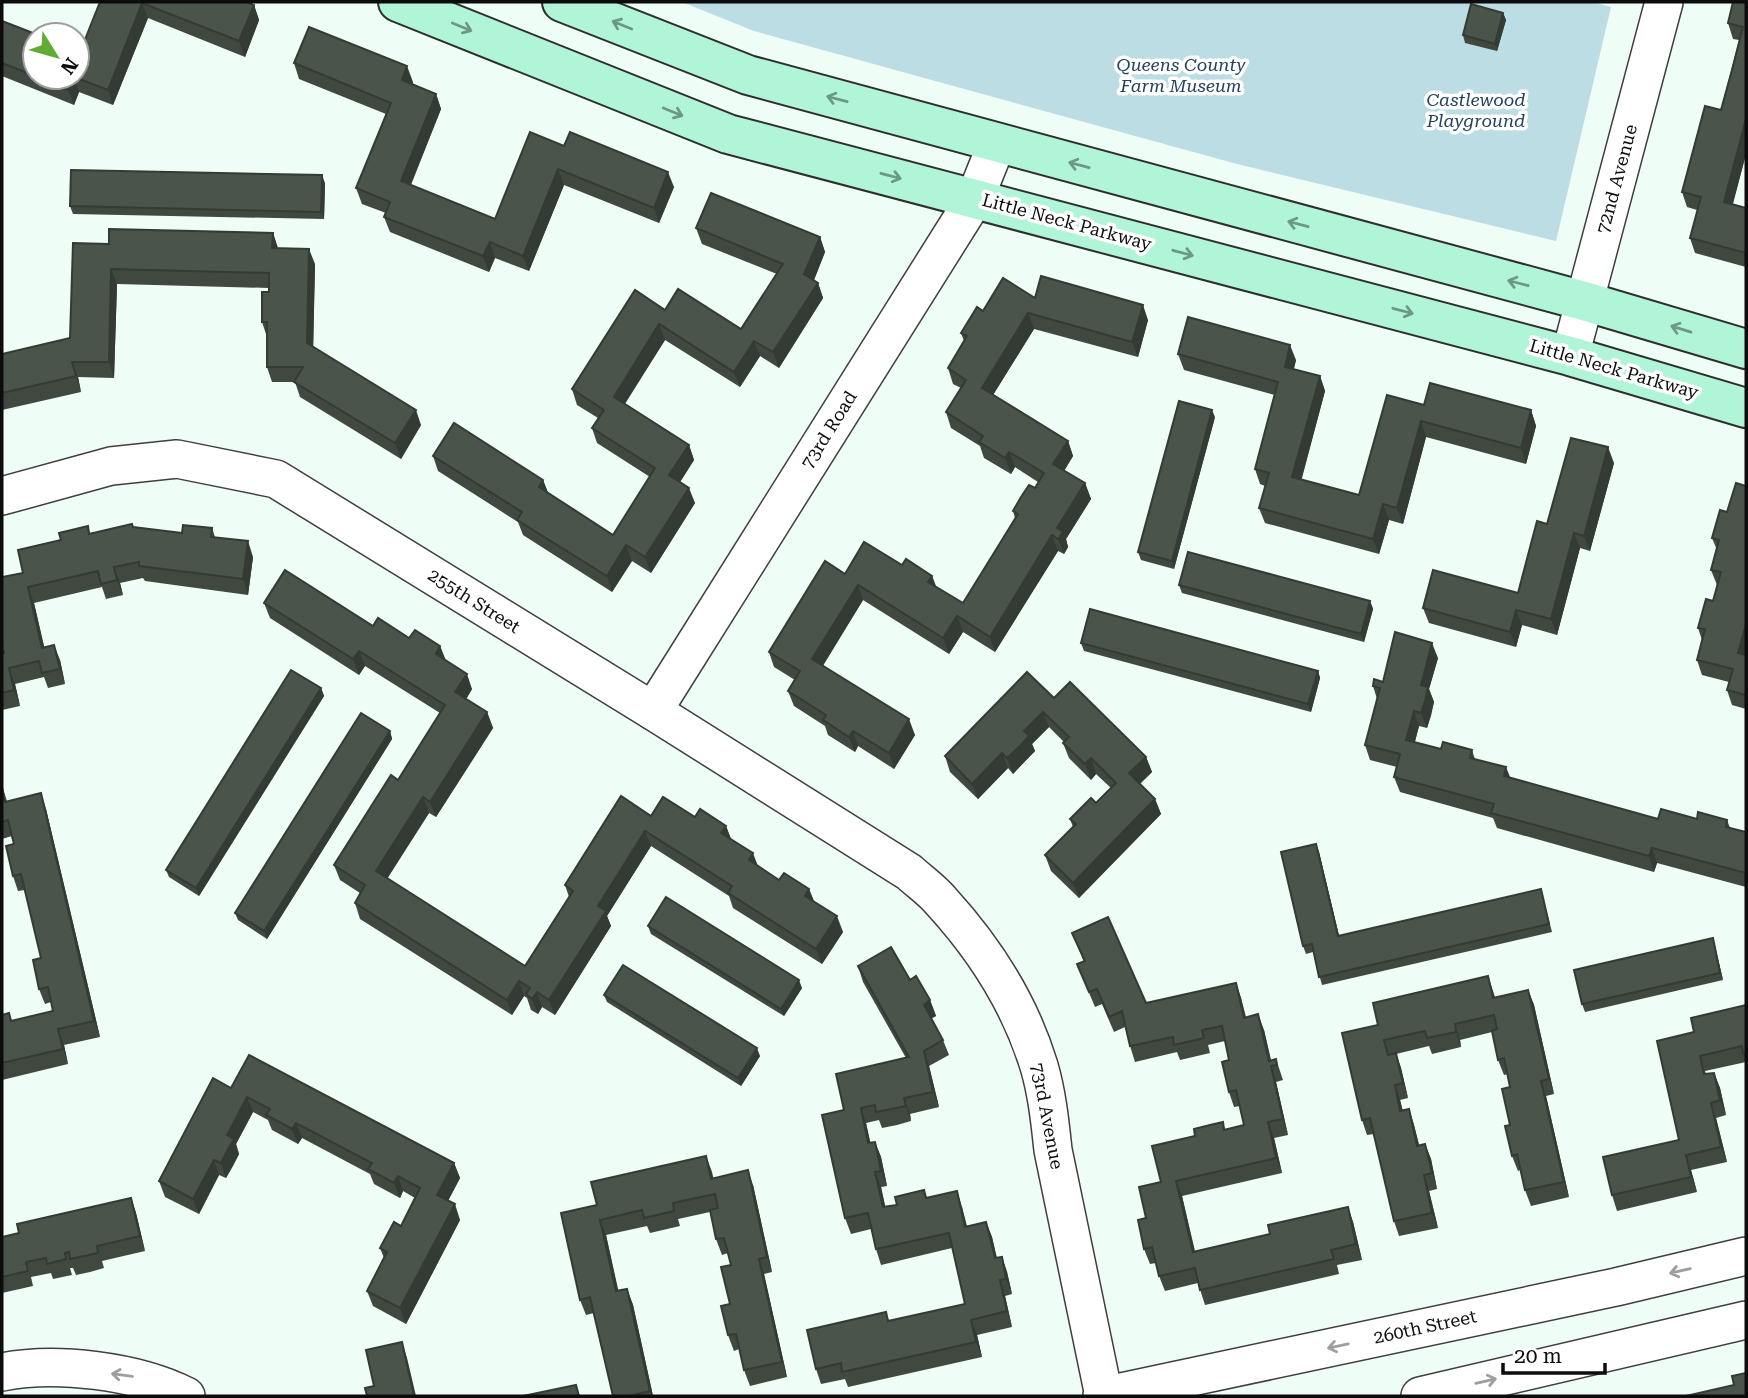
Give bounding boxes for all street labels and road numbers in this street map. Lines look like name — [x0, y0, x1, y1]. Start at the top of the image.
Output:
street label: 72nd Avenue — [1592, 122, 1641, 236]
street label: Little Neck Parkway — [980, 189, 1155, 254]
street label: Little Neck Parkway — [1527, 334, 1701, 403]
street label: 73rd Road — [796, 387, 861, 472]
street label: 255th Street — [424, 564, 524, 637]
street label: 73rd Avenue — [1027, 1061, 1068, 1171]
street label: 260th Street — [1371, 1305, 1479, 1348]

